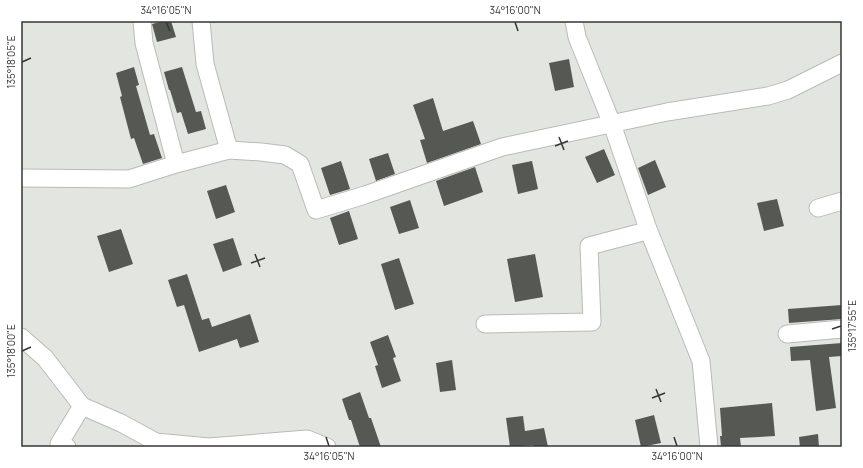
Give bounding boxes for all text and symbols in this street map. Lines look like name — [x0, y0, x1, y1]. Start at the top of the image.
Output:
text: 34°16'05"N — [141, 3, 192, 17]
text: 34°16'00"N — [489, 3, 541, 17]
text: 135°18'05"E — [4, 35, 18, 89]
text: 135°17'55"E — [845, 300, 859, 352]
text: 135°18'00"E — [4, 324, 18, 378]
text: 34°16'05"N — [304, 449, 355, 463]
text: 34°16'00"N — [651, 449, 703, 463]

